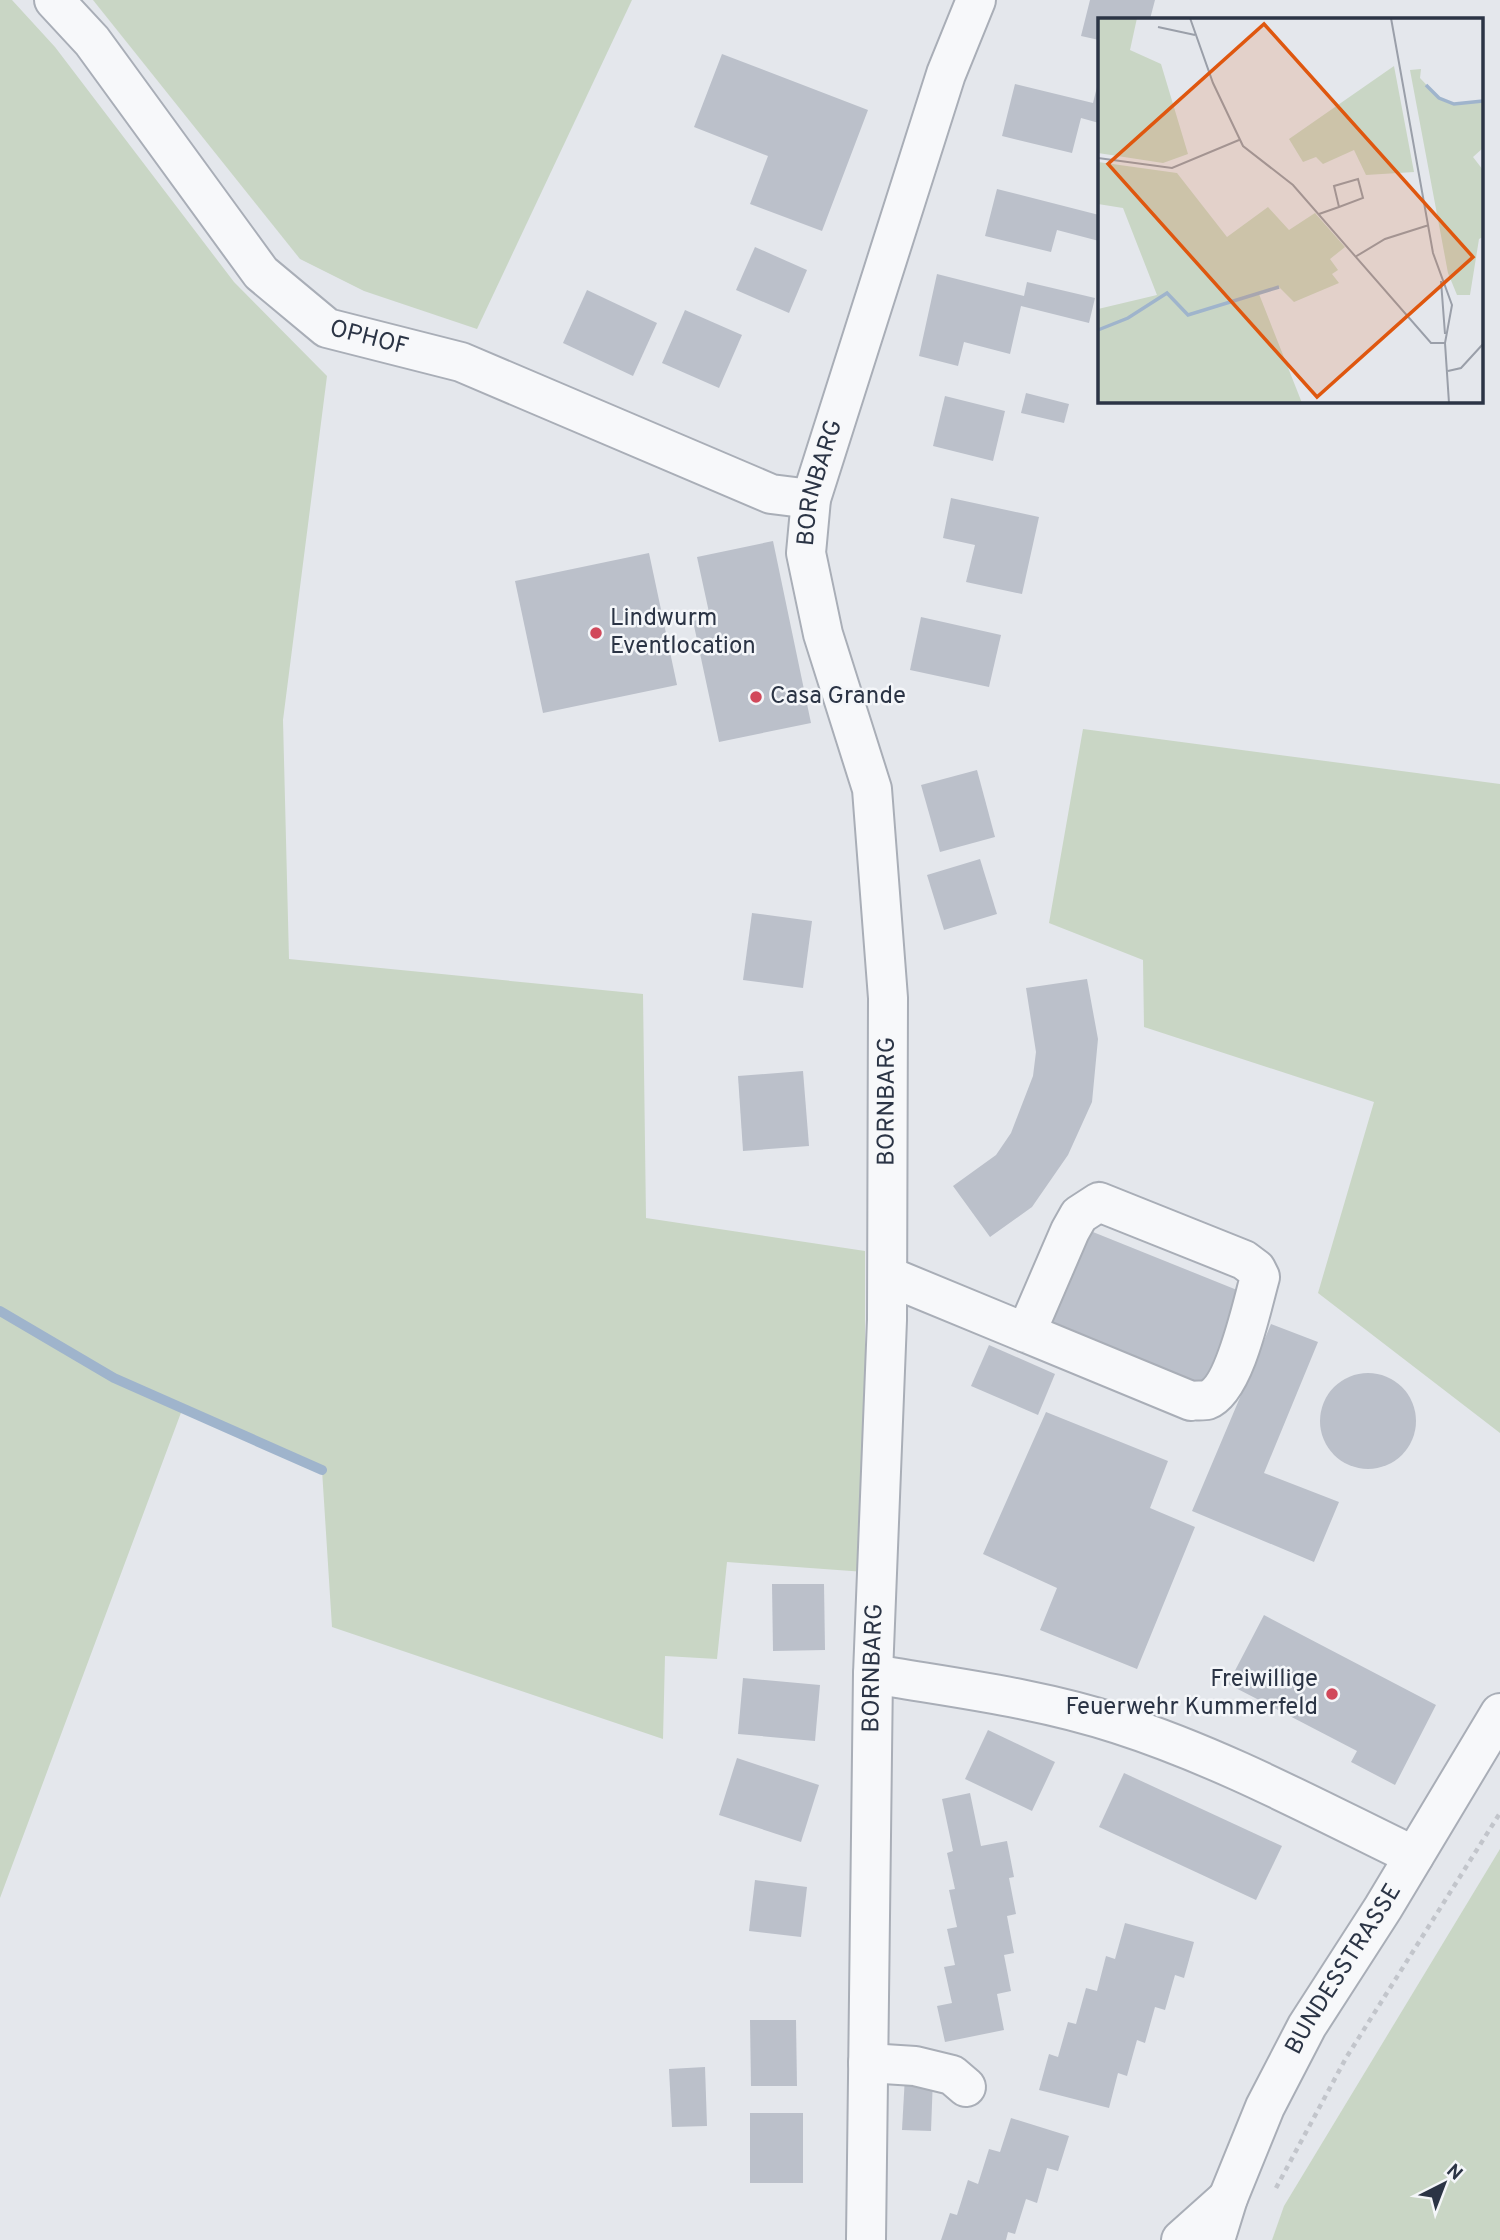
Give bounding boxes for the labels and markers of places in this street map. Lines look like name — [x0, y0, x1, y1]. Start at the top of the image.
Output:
place label: Lindwurm Eventlocation — [610, 604, 756, 662]
marker: Lindwurm Eventlocation — [588, 625, 604, 641]
place label: Casa Grande — [770, 682, 906, 712]
marker: Casa Grande — [748, 689, 764, 705]
place label: Freiwillige Feuerwehr Kummerfeld — [1065, 1665, 1318, 1723]
marker: Freiwillige Feuerwehr Kummerfeld — [1324, 1686, 1340, 1702]

